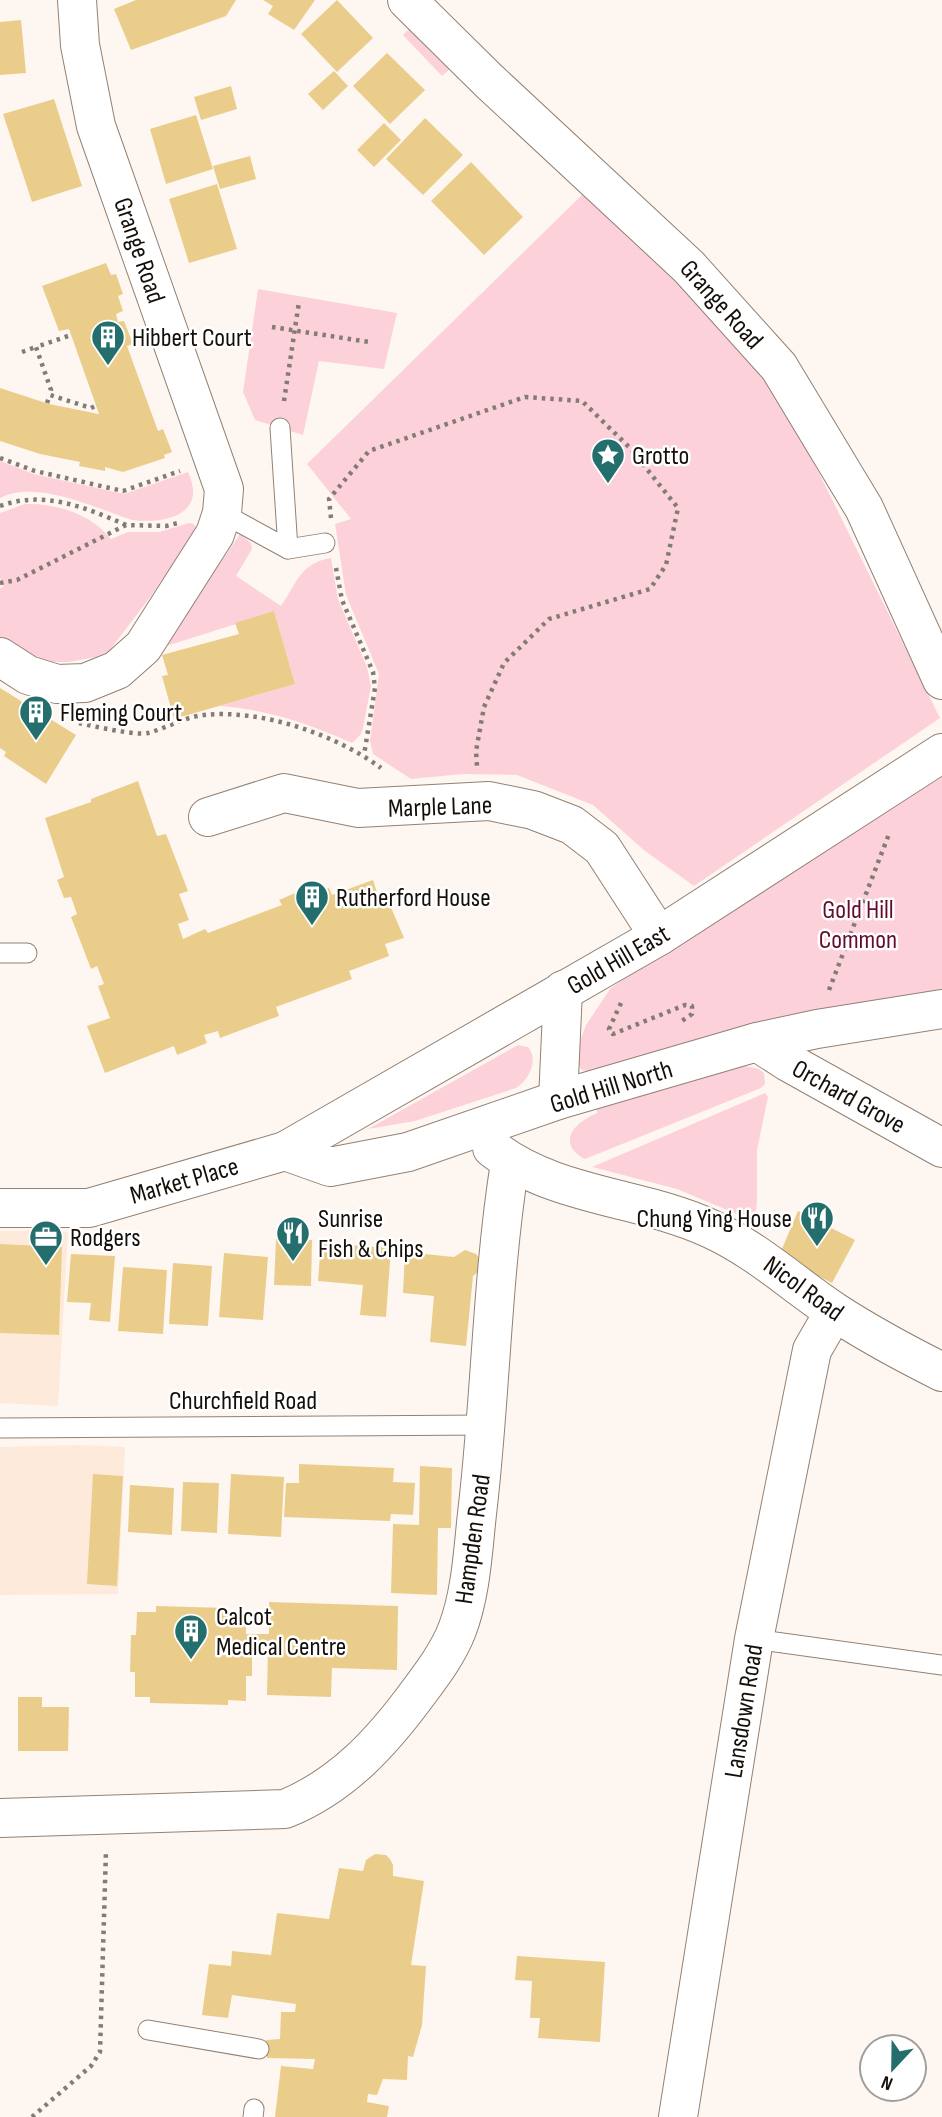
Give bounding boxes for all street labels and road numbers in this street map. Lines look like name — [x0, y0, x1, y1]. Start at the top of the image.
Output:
street label: Grange Road — [106, 194, 171, 307]
street label: Grange Road — [673, 254, 769, 356]
street label: Marple Lane — [387, 790, 493, 825]
street label: Gold Hill East — [562, 919, 676, 1002]
street label: Gold Hill North — [546, 1054, 676, 1121]
street label: Orchard Grove — [786, 1054, 910, 1141]
street label: Market Place — [127, 1151, 242, 1212]
street label: Nicol Road — [757, 1250, 849, 1329]
street label: Churchfield Road — [169, 1386, 317, 1417]
street label: Hampden Road — [449, 1472, 498, 1606]
street label: Lansdown Road — [719, 1642, 770, 1780]

